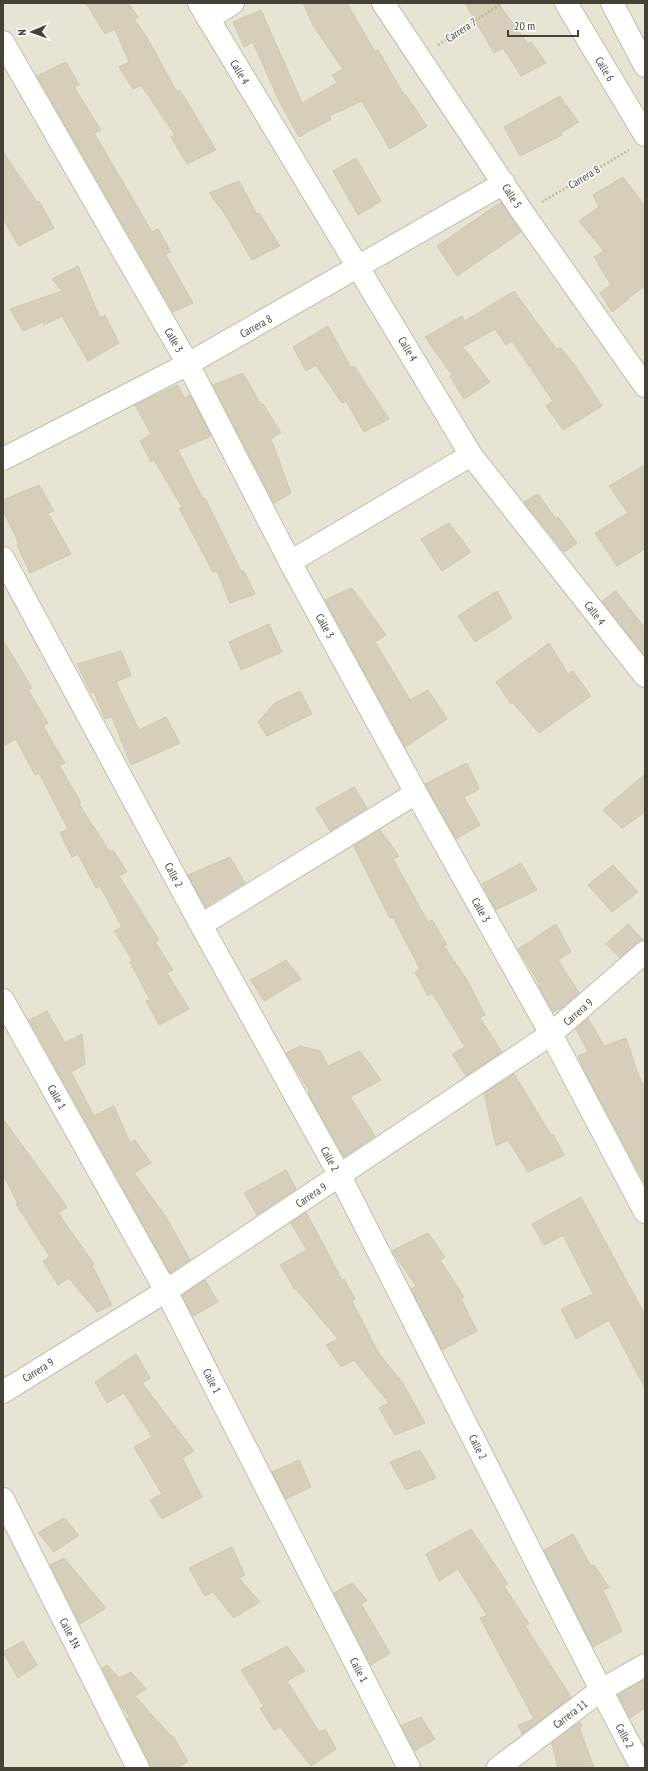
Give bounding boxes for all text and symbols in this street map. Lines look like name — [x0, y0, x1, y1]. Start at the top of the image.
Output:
north arrow — [12, 12, 52, 52]
scale bar — [508, 12, 578, 38]
street label: Carrera 7 — [443, 15, 479, 45]
text: 20 m — [514, 18, 535, 33]
text: N — [15, 29, 29, 36]
street label: Calle 6 — [592, 54, 618, 84]
street label: Calle 4 — [227, 57, 253, 87]
street label: Carrera 8 — [566, 162, 602, 192]
street label: Calle 5 — [499, 181, 525, 211]
street label: Carrera 8 — [237, 311, 275, 341]
street label: Calle 3 — [161, 325, 187, 355]
street label: Calle 4 — [395, 334, 421, 364]
street label: Calle 4 — [581, 598, 609, 628]
street label: Calle 3 — [313, 611, 338, 641]
street label: Calle 2 — [162, 860, 186, 890]
street label: Calle 3 — [469, 895, 494, 925]
street label: Carrera 9 — [560, 995, 596, 1029]
street label: Calle 1 — [45, 1082, 70, 1112]
street label: Calle 2 — [318, 1144, 343, 1174]
street label: Carrera 9 — [293, 1180, 329, 1210]
street label: Carrera 9 — [20, 1355, 56, 1385]
street label: Calle 1 — [200, 1366, 224, 1396]
street label: Calle 2 — [466, 1432, 490, 1462]
street label: Calle 1N — [56, 1615, 84, 1651]
street label: Calle 1 — [347, 1655, 371, 1685]
street label: Carrera 11 — [550, 1696, 590, 1731]
street label: Calle 2 — [613, 1721, 637, 1751]

